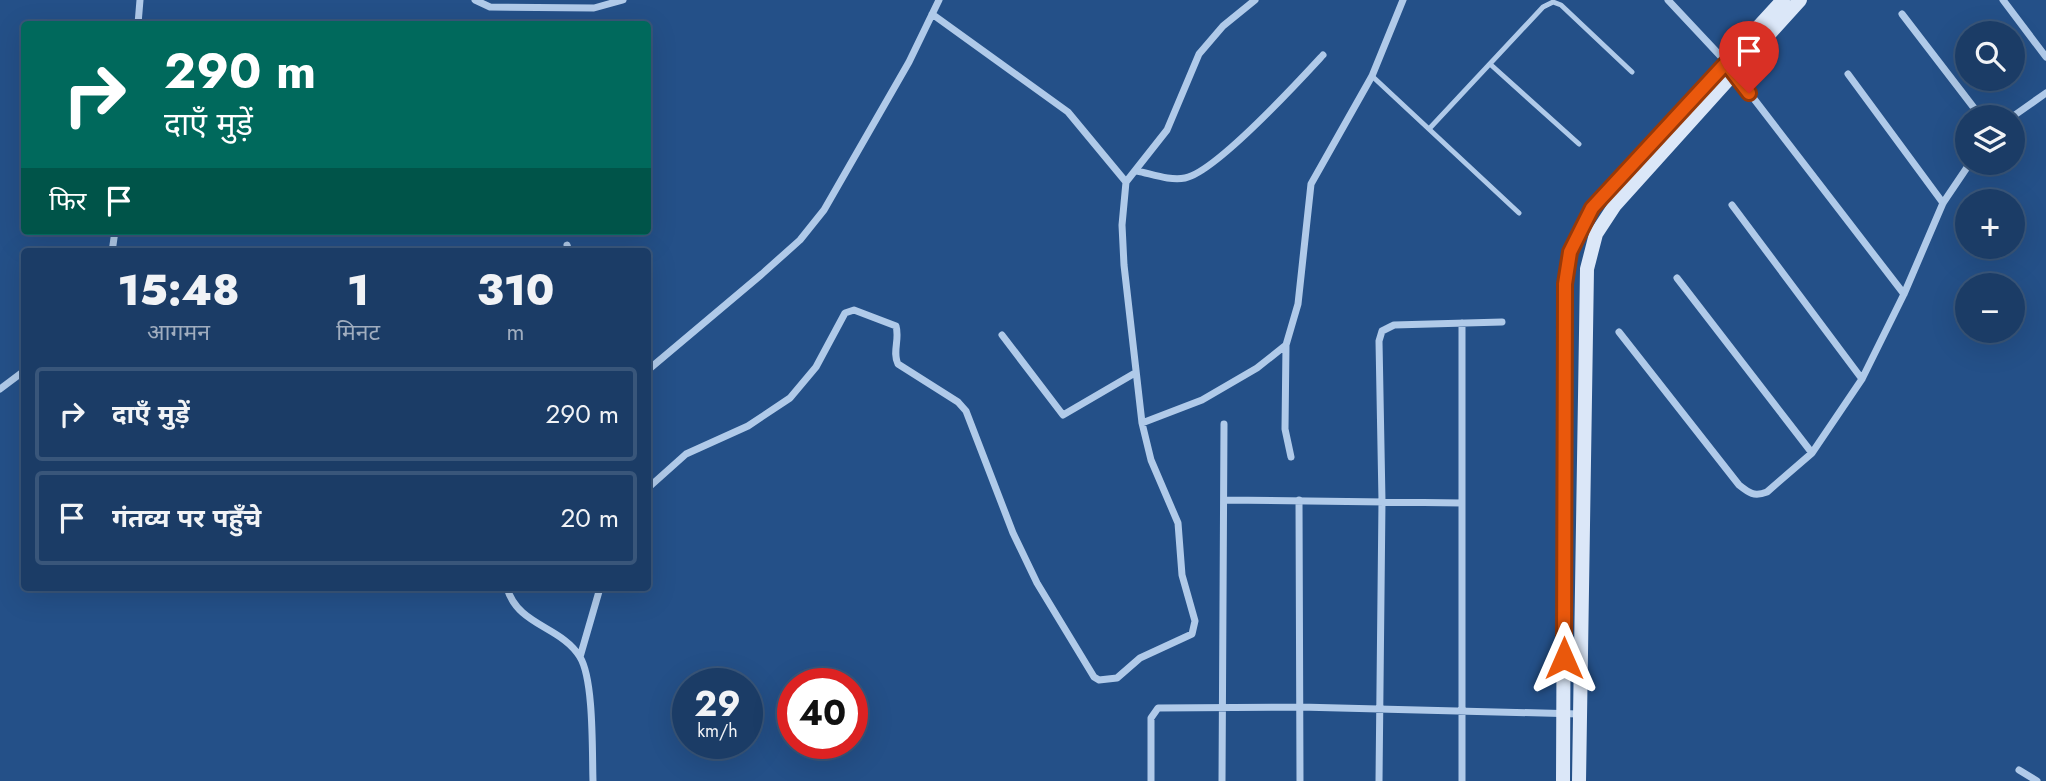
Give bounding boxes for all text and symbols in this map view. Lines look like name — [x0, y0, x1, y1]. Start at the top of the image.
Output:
pin — [1719, 21, 1779, 93]
map controls — [1955, 21, 2025, 343]
button: search — [1955, 21, 2025, 91]
icon: arrive — [1730, 32, 1768, 70]
text: 290 m — [164, 36, 316, 106]
icon: right — [49, 49, 140, 140]
text: दाएँ मुड़ें — [164, 101, 253, 147]
button: layers — [1955, 105, 2025, 175]
text: फिर — [49, 182, 86, 220]
icon: arrive — [100, 182, 138, 220]
button: + — [1955, 189, 2025, 259]
text: 15:48 — [118, 260, 240, 321]
text: 1 — [347, 260, 369, 321]
text: 310 — [477, 260, 554, 321]
button: − — [1955, 273, 2025, 343]
text: आगमन — [147, 315, 210, 349]
text: मिनट — [336, 315, 380, 349]
text: m — [507, 315, 525, 349]
icon: right — [53, 395, 91, 433]
text: दाएँ मुड़ें — [112, 395, 190, 433]
text: 290 m — [546, 395, 619, 433]
icon: arrive — [53, 499, 91, 537]
text: गंतव्य पर पहुँचे — [112, 499, 261, 537]
text: 20 m — [561, 499, 619, 537]
position arrow — [1527, 621, 1601, 695]
speed limit sign: 40 — [777, 668, 868, 759]
text: 29 — [694, 679, 741, 729]
text: km/h — [697, 718, 738, 744]

